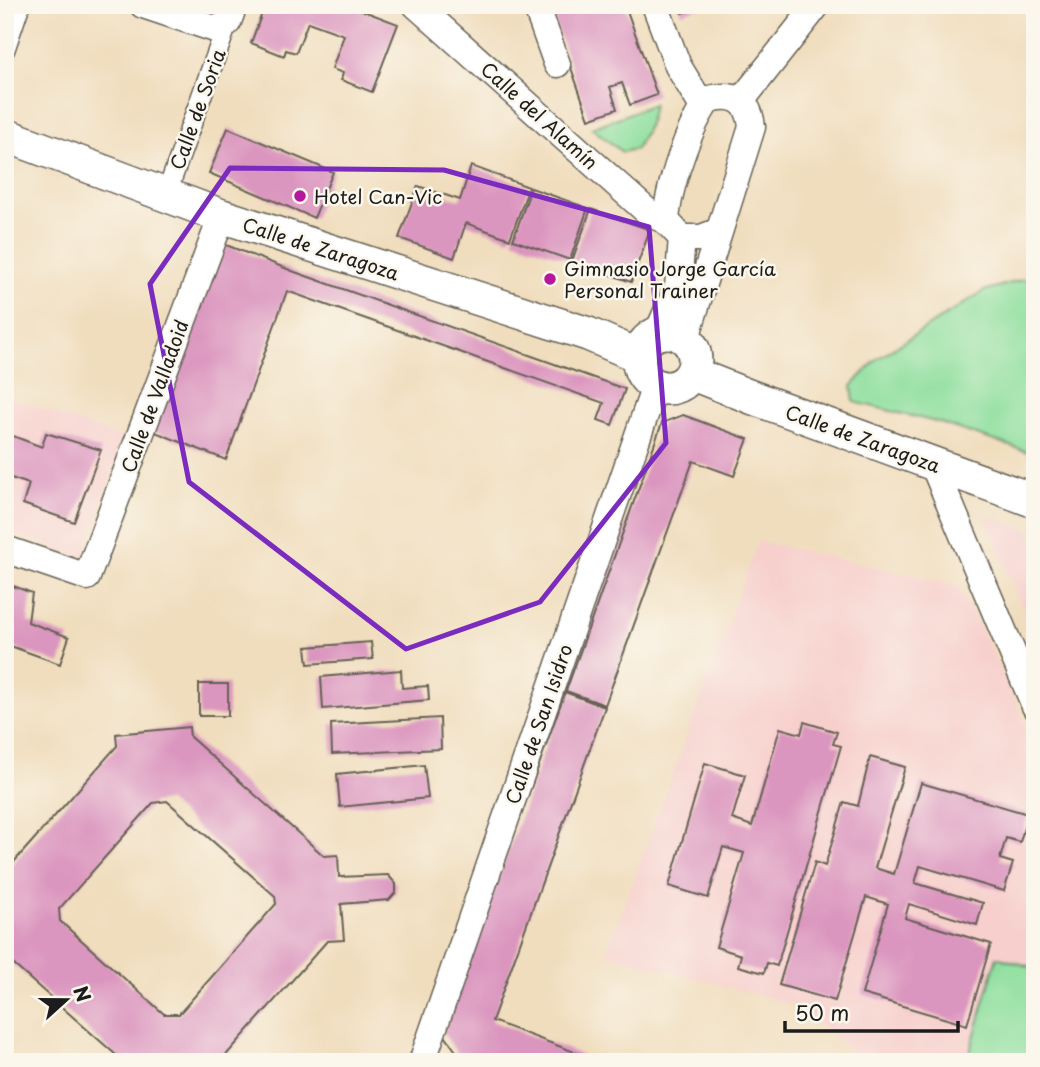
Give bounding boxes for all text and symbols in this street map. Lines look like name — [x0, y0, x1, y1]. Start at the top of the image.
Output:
street label: Calle de Soria — [162, 45, 232, 173]
street label: Calle del Alamín — [475, 55, 605, 175]
place label: Hotel Can-Vic — [314, 182, 442, 210]
marker: Hotel Can-Vic — [292, 188, 308, 204]
street label: Calle de Zaragoza — [239, 209, 403, 287]
place label: Gimnasio Jorge García Personal Trainer — [564, 254, 776, 304]
marker: Gimnasio Jorge García Personal Trainer — [542, 271, 558, 287]
street label: Calle de Valladoid — [113, 316, 195, 476]
street label: Calle de Zaragoza — [782, 397, 945, 479]
street label: Calle de San Isidro — [497, 640, 579, 808]
north arrow — [32, 965, 102, 1036]
text: N — [67, 982, 99, 1006]
scale bar — [785, 990, 958, 1034]
text: 50 m — [795, 996, 849, 1028]

